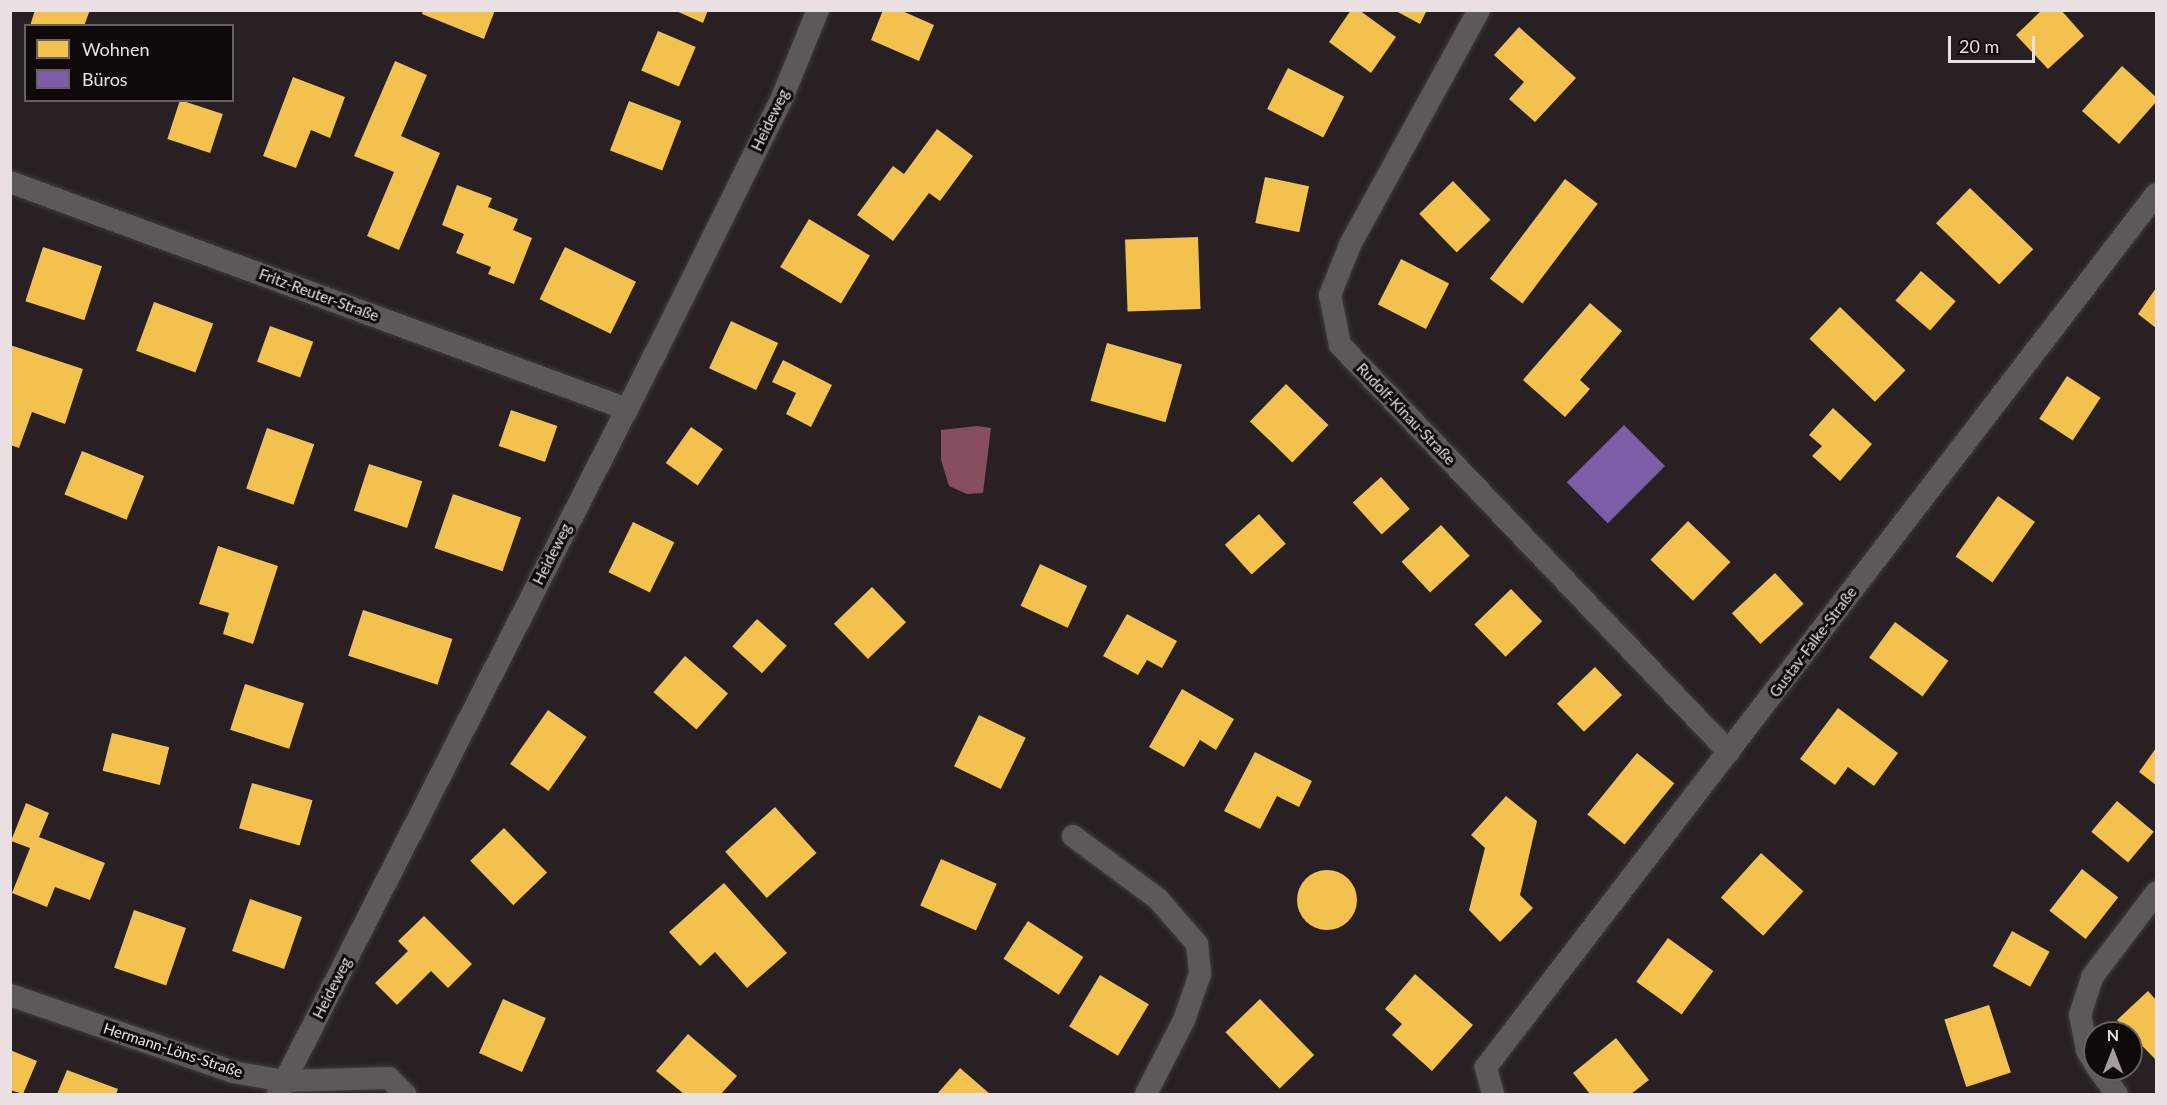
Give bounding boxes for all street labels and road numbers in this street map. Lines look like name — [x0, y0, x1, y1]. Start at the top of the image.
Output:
street label: Heideweg — [747, 86, 793, 154]
street label: Fritz-Reuter-Straße — [257, 265, 381, 325]
street label: Rudolf-Kinau-Straße — [1353, 359, 1459, 469]
street label: Heideweg — [529, 520, 575, 588]
street label: Gustav-Falke-Straße — [1766, 583, 1860, 701]
street label: Heideweg — [309, 954, 355, 1022]
street label: Hermann-Löns-Straße — [101, 1019, 245, 1081]

